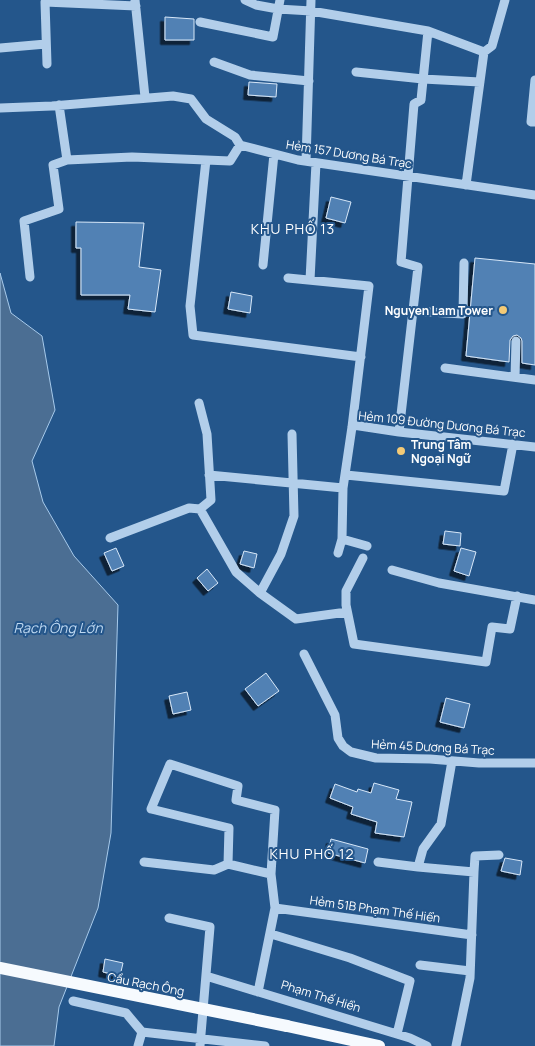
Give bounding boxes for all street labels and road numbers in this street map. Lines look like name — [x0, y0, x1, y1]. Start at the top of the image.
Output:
street label: Hẻm 157 Dương Bá Trạc — [285, 136, 413, 172]
street label: Hẻm 109 Đường Dương Bá Trạc — [358, 407, 527, 441]
street label: Hẻm 45 Dương Bá Trạc — [371, 735, 495, 759]
street label: Hẻm 51B Phạm Thế Hiển — [309, 891, 441, 927]
street label: Cầu Rạch Ông — [106, 968, 186, 1000]
street label: Phạm Thế Hiển — [279, 976, 363, 1016]

